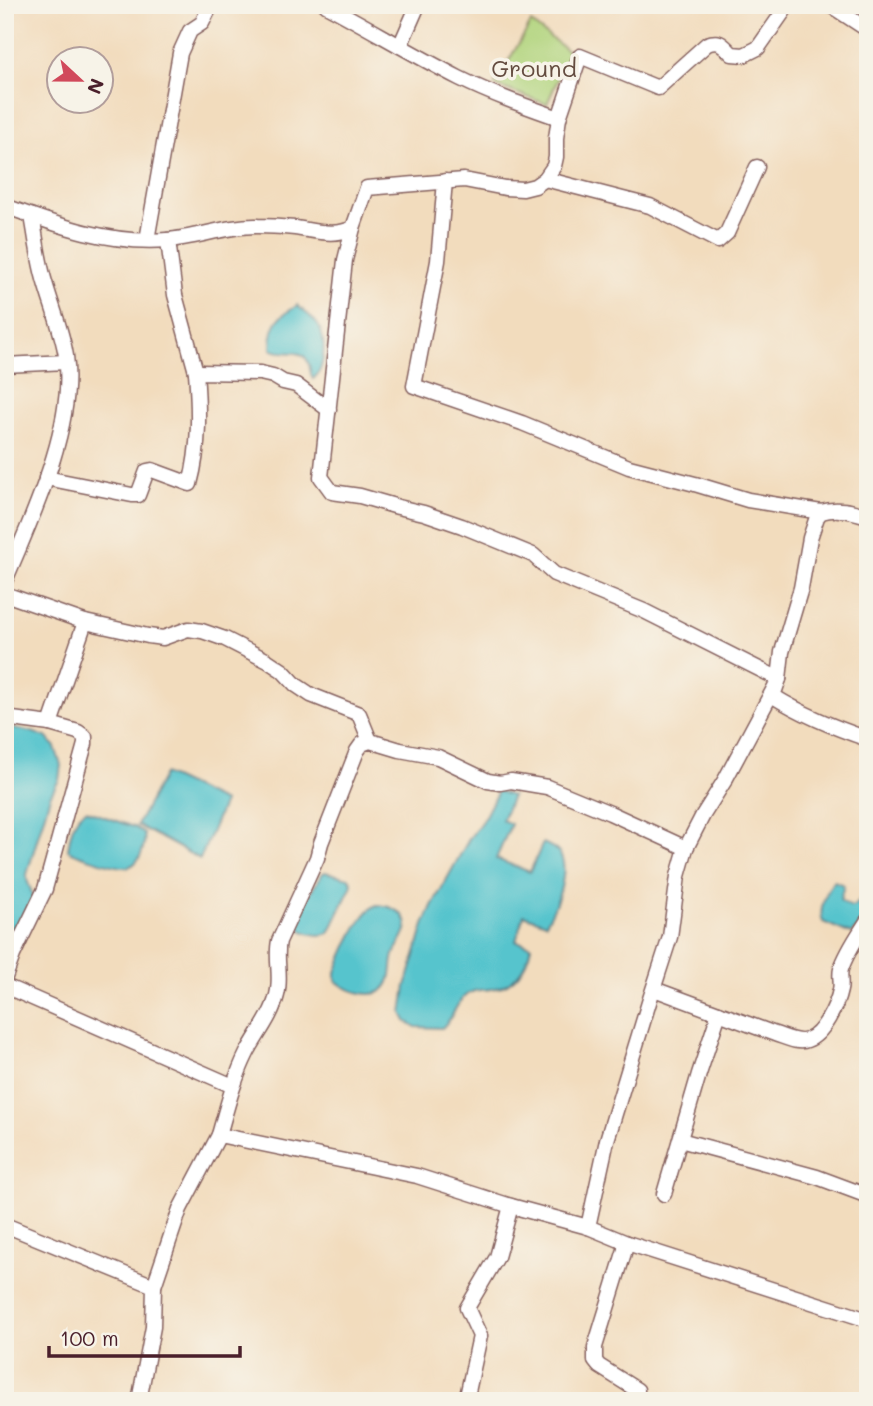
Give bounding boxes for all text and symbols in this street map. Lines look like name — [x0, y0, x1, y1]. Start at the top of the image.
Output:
north arrow — [46, 46, 116, 116]
park label: Ground — [491, 52, 577, 83]
text: N — [82, 75, 111, 98]
scale bar — [49, 1315, 240, 1359]
text: 100 m — [60, 1324, 119, 1351]

